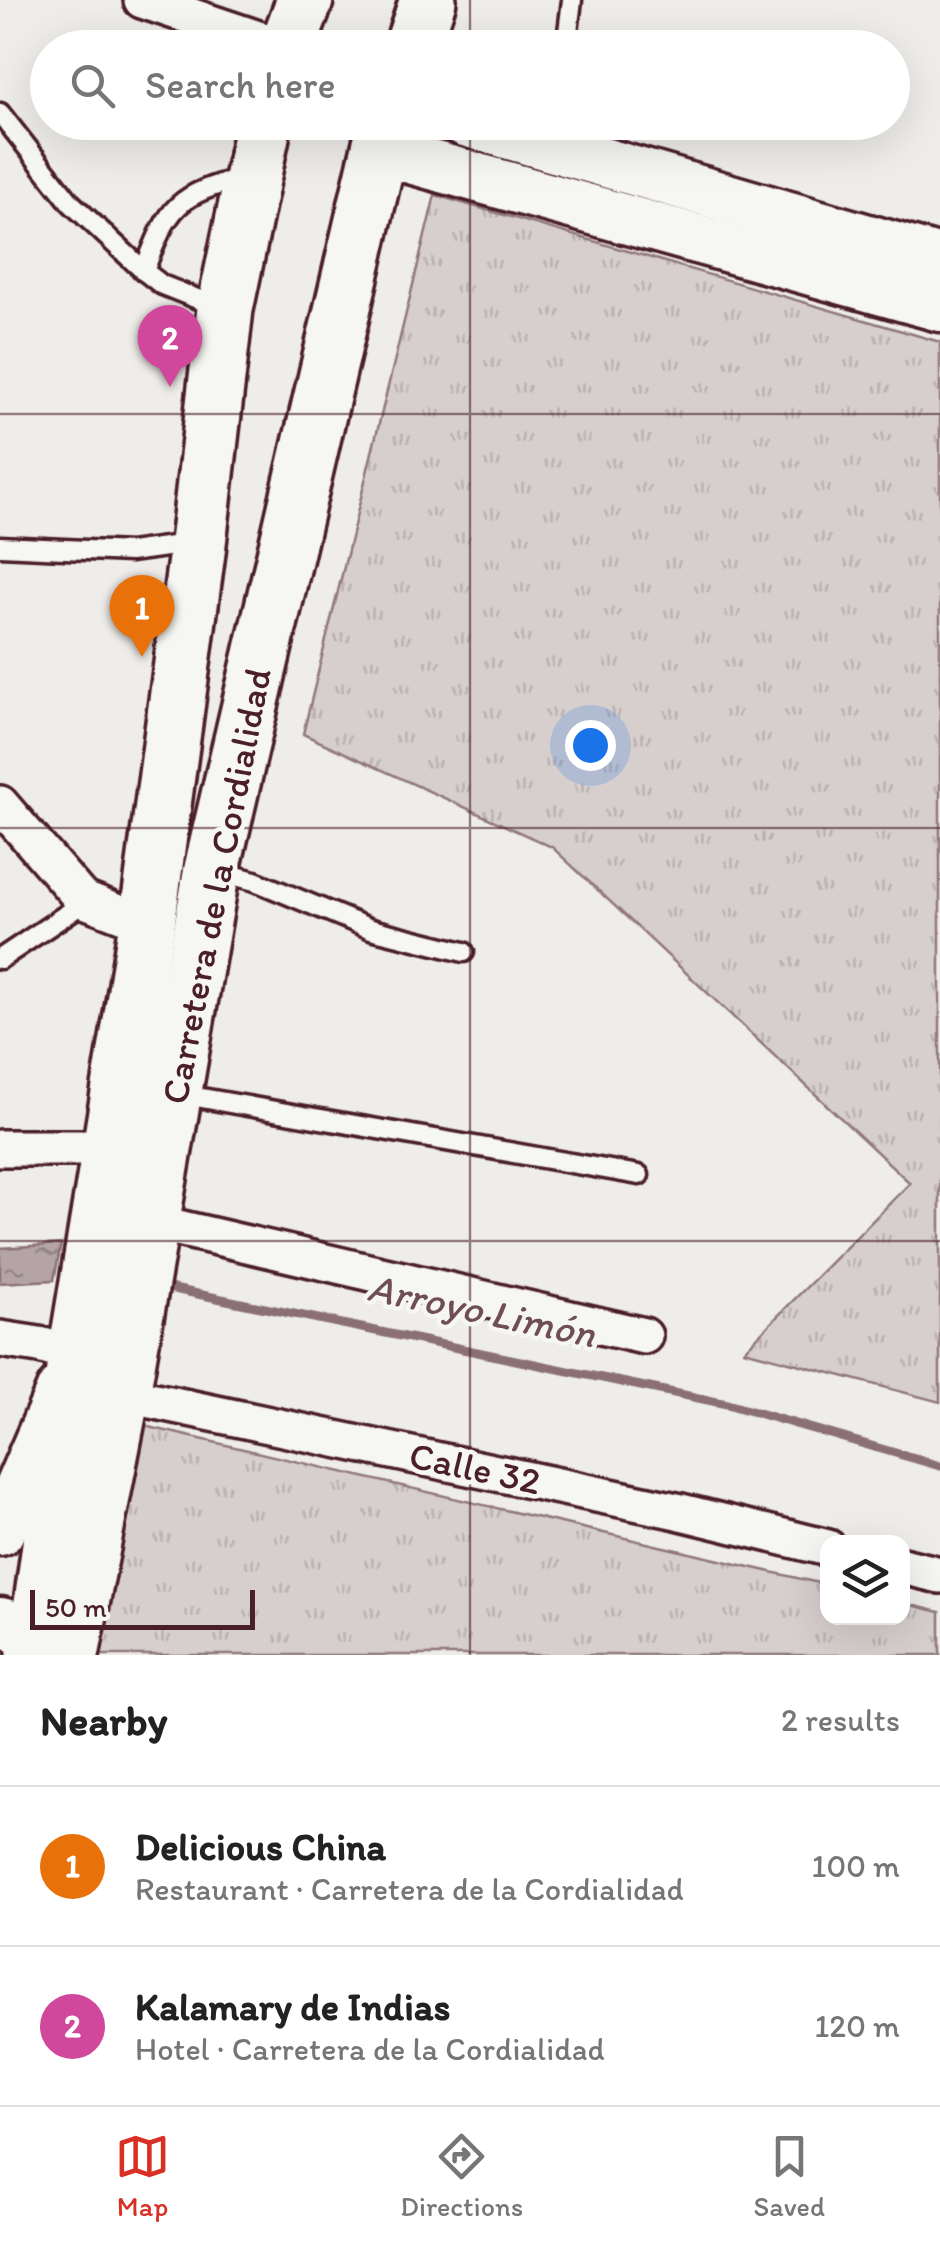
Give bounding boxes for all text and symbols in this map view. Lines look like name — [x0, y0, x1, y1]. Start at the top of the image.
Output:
search box — [30, 30, 910, 140]
icon: search — [65, 58, 120, 113]
text: Search here — [145, 62, 336, 108]
pin: 2 — [138, 304, 202, 387]
pin: 1 — [110, 574, 174, 657]
street label: Carretera de la Cordialidad — [151, 664, 281, 1108]
your location — [565, 720, 616, 771]
water label: Arroyo Limón — [364, 1263, 601, 1358]
street label: Calle 32 — [405, 1432, 545, 1504]
map controls — [820, 1535, 910, 1625]
button: layers — [820, 1535, 910, 1625]
scale bar — [30, 1585, 255, 1630]
text: 50 m — [45, 1590, 107, 1624]
text: Nearby — [40, 1695, 167, 1746]
text: 2 results — [781, 1701, 900, 1739]
text: Delicious China — [135, 1824, 386, 1870]
text: 1 — [65, 1847, 80, 1885]
text: 100 m — [812, 1847, 900, 1885]
text: Restaurant · Carretera de la Cordialidad — [135, 1870, 684, 1908]
text: Kalamary de Indias — [135, 1984, 450, 2030]
text: 2 — [64, 2007, 81, 2045]
text: 120 m — [814, 2007, 900, 2045]
text: Hotel · Carretera de la Cordialidad — [135, 2030, 605, 2068]
tab: Map — [115, 2129, 170, 2223]
tab: Directions — [400, 2129, 523, 2223]
tab: Saved — [753, 2129, 825, 2223]

